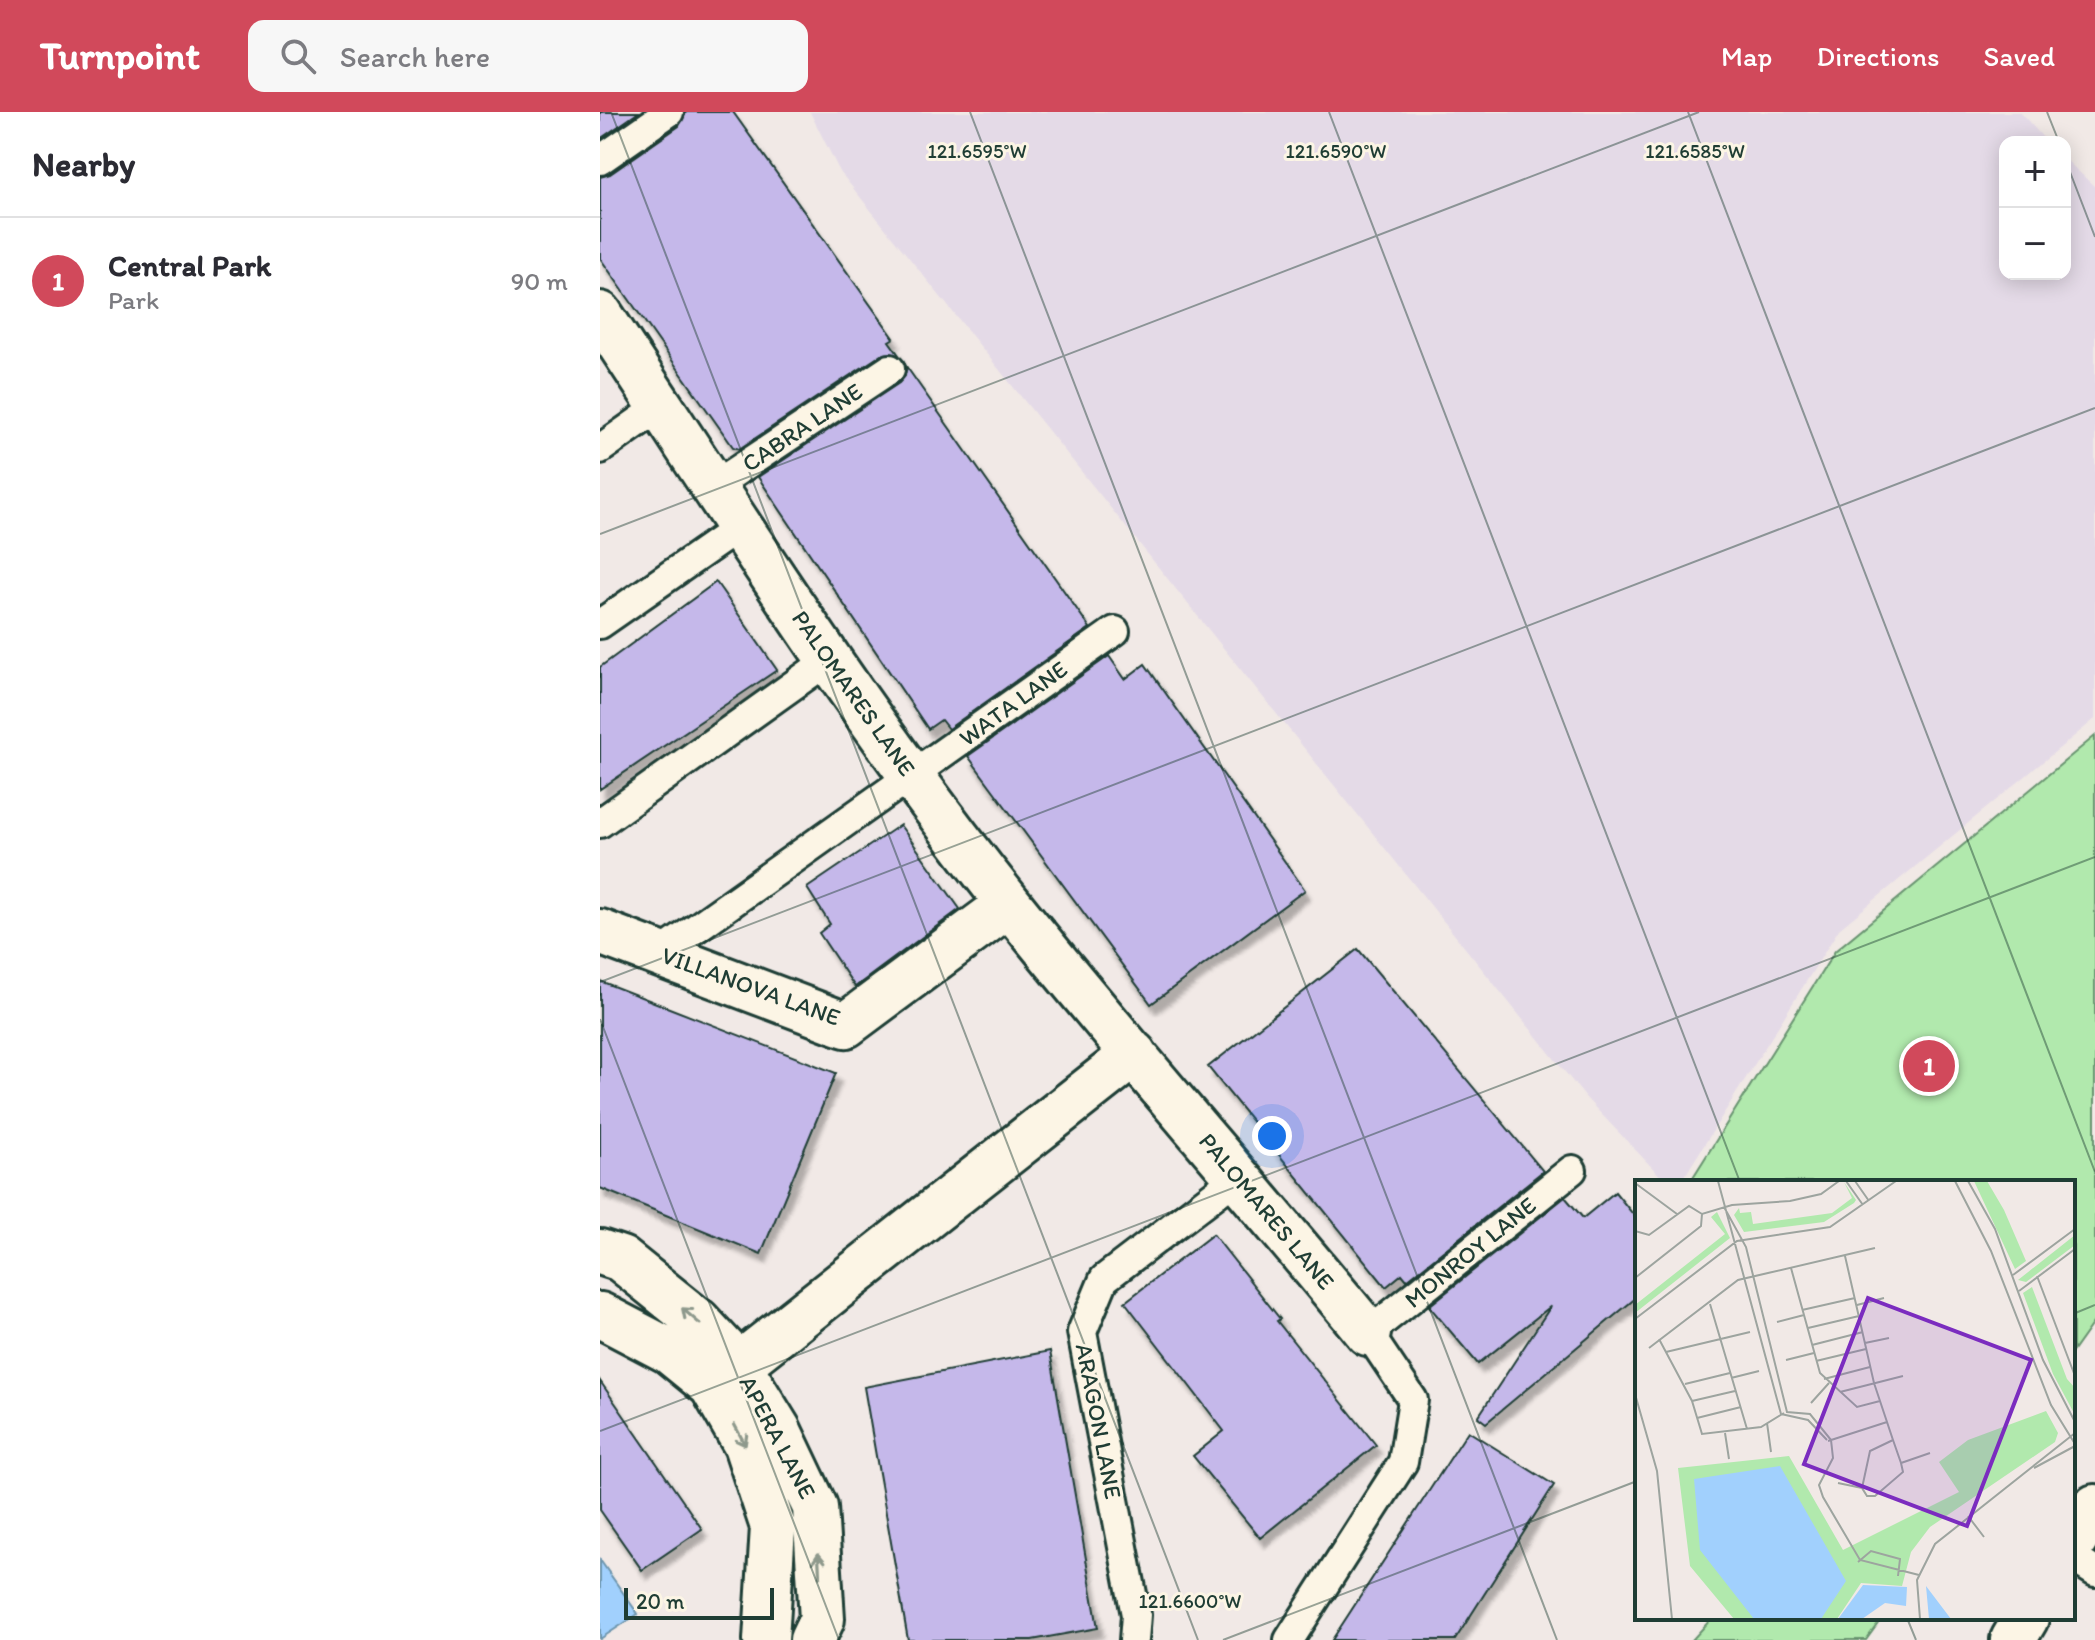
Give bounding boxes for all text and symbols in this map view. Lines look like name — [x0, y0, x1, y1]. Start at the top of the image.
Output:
search box — [248, 20, 808, 92]
text: Turnpoint — [40, 33, 200, 79]
icon: search — [276, 34, 320, 78]
text: Search here — [340, 38, 490, 75]
text: Map — [1721, 39, 1772, 73]
text: Directions — [1816, 39, 1940, 73]
text: Saved — [1984, 39, 2055, 73]
map controls — [1999, 136, 2071, 280]
button: + — [1999, 136, 2071, 208]
text: 121.6595°W — [927, 139, 1027, 163]
text: 121.6590°W — [1286, 139, 1386, 163]
text: 121.6585°W — [1645, 139, 1745, 163]
text: Nearby — [32, 144, 135, 185]
button: − — [1999, 208, 2071, 280]
text: Central Park — [108, 247, 271, 284]
text: 1 — [52, 265, 64, 297]
text: 90 m — [511, 265, 568, 297]
text: Park — [108, 284, 159, 316]
street label: CABRA LANE — [737, 376, 867, 478]
street label: PALOMARES LANE — [786, 605, 922, 781]
street label: WATA LANE — [953, 654, 1073, 752]
street label: VILLANOVA LANE — [658, 940, 844, 1032]
pin: 1 — [1903, 1036, 1955, 1096]
your location — [1252, 1116, 1292, 1156]
street label: PALOMARES LANE — [1193, 1127, 1341, 1295]
inset map — [1635, 1180, 2075, 1620]
street label: MONROY LANE — [1398, 1190, 1542, 1314]
one-way arrow — [681, 1307, 701, 1325]
street label: ARAGON LANE — [1070, 1341, 1128, 1501]
street label: APERA LANE — [733, 1370, 823, 1504]
one-way arrow — [732, 1423, 748, 1446]
one-way arrow — [811, 1552, 826, 1578]
scale bar — [624, 1584, 774, 1620]
text: 20 m — [636, 1588, 685, 1615]
text: 121.6600°W — [1139, 1589, 1241, 1613]

